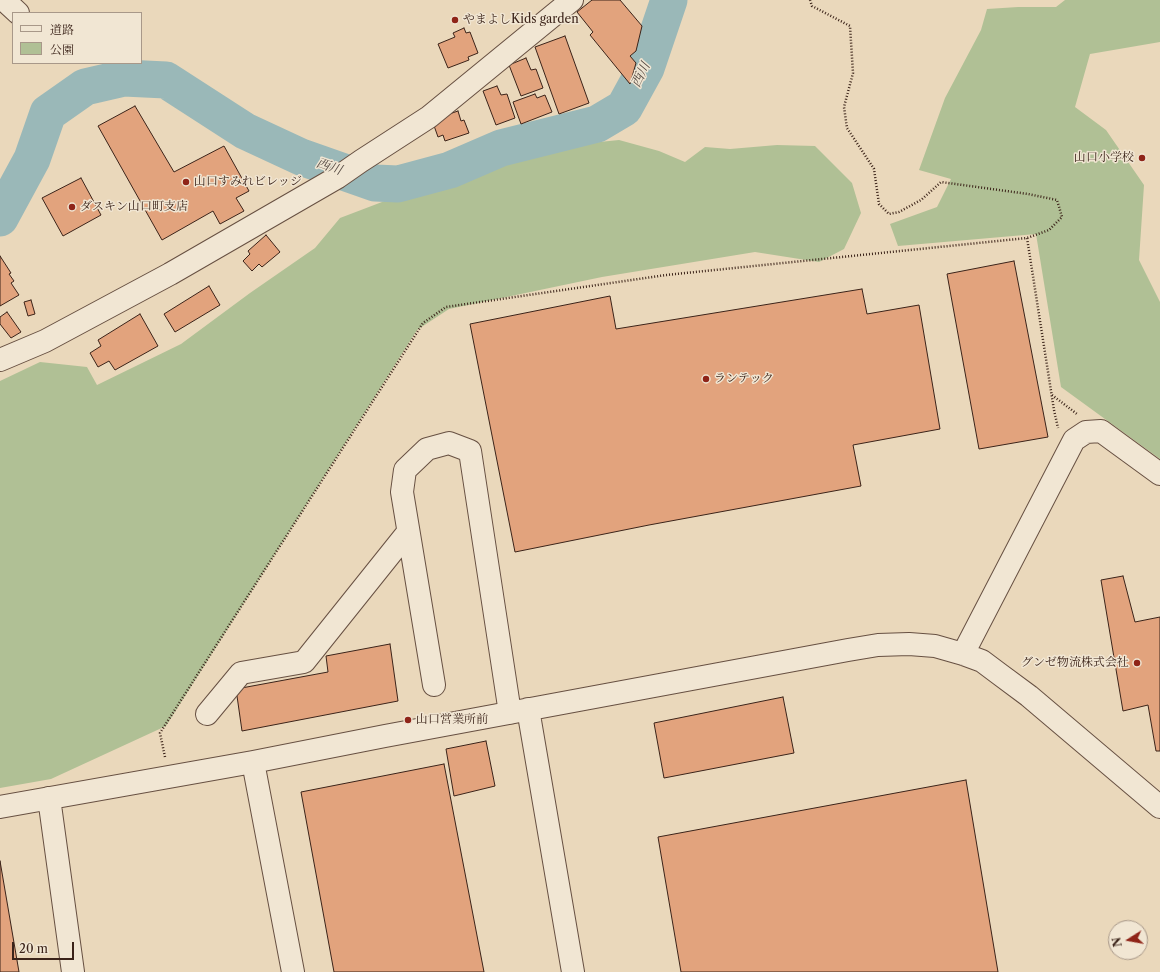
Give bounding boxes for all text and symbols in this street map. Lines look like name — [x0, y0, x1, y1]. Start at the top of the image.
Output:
legend — [12, 12, 142, 64]
place label: やまよしKids garden — [463, 13, 579, 27]
marker: やまよしKids garden — [450, 15, 460, 25]
text: 道路 — [50, 22, 74, 37]
text: 公園 — [50, 42, 74, 57]
water label: 西川 — [628, 60, 654, 90]
place label: 山口小学校 — [1074, 151, 1134, 165]
marker: 山口小学校 — [1137, 153, 1147, 163]
water label: 西川 — [314, 155, 344, 179]
place label: 山口すみれビレッジ — [194, 175, 302, 189]
marker: 山口すみれビレッジ — [181, 177, 191, 187]
place label: ダスキン山口町支店 — [80, 200, 188, 214]
marker: ダスキン山口町支店 — [67, 202, 77, 212]
place label: ランテック — [714, 372, 774, 386]
marker: ランテック — [701, 374, 711, 384]
place label: グンゼ物流株式会社 — [1021, 656, 1129, 670]
marker: グンゼ物流株式会社 — [1132, 658, 1142, 668]
place label: 山口営業所前 — [416, 713, 488, 727]
marker: 山口営業所前 — [403, 715, 413, 725]
north arrow — [1108, 920, 1148, 960]
scale bar — [14, 934, 76, 960]
text: N — [1109, 936, 1125, 948]
text: 20 m — [19, 941, 48, 956]

